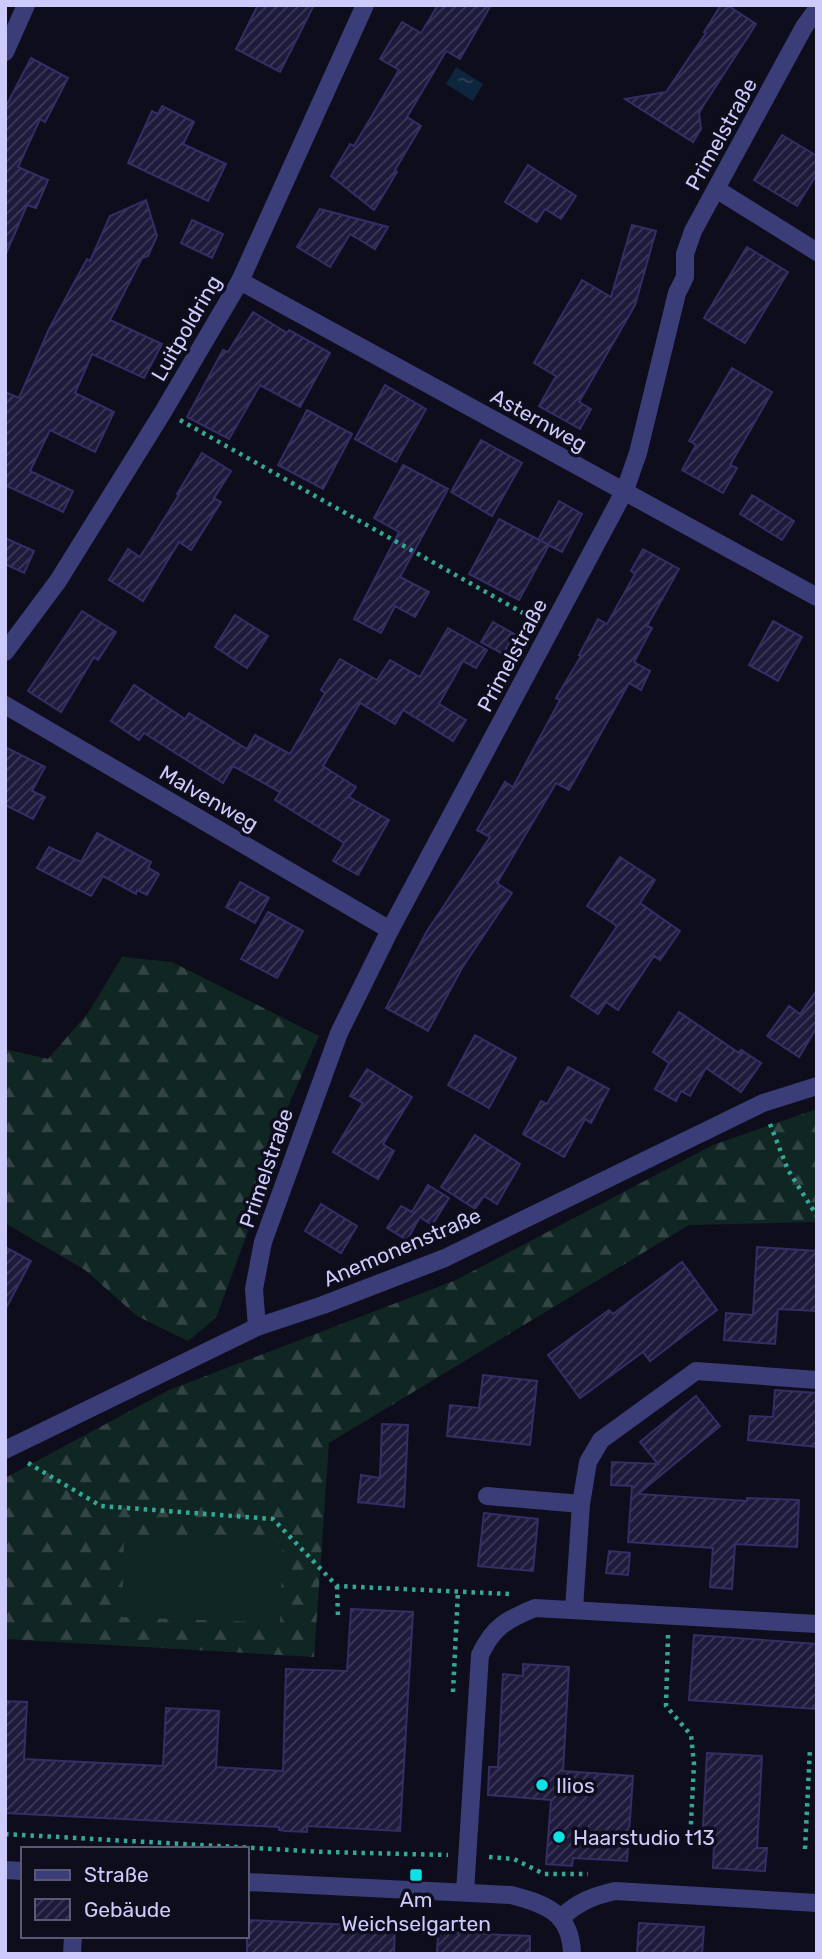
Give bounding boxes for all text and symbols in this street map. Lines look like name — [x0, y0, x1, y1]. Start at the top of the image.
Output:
street label: Primelstraße — [680, 73, 762, 195]
street label: Luitpoldring — [146, 271, 226, 385]
street label: Asternweg — [487, 383, 591, 457]
street label: Primelstraße — [472, 594, 552, 716]
street label: Malvenweg — [155, 760, 263, 836]
street label: Primelstraße — [234, 1105, 298, 1231]
street label: Anemonenstraße — [319, 1202, 485, 1292]
place label: Ilios — [556, 1773, 595, 1798]
marker: Ilios — [534, 1777, 550, 1793]
place label: Haarstudio t13 — [573, 1825, 715, 1850]
marker: Haarstudio t13 — [551, 1829, 567, 1845]
legend — [21, 1847, 248, 1938]
text: Straße — [84, 1862, 149, 1887]
marker: Am Weichselgarten — [408, 1867, 424, 1883]
place label: Am Weichselgarten — [341, 1887, 491, 1936]
text: Gebäude — [84, 1897, 171, 1922]

